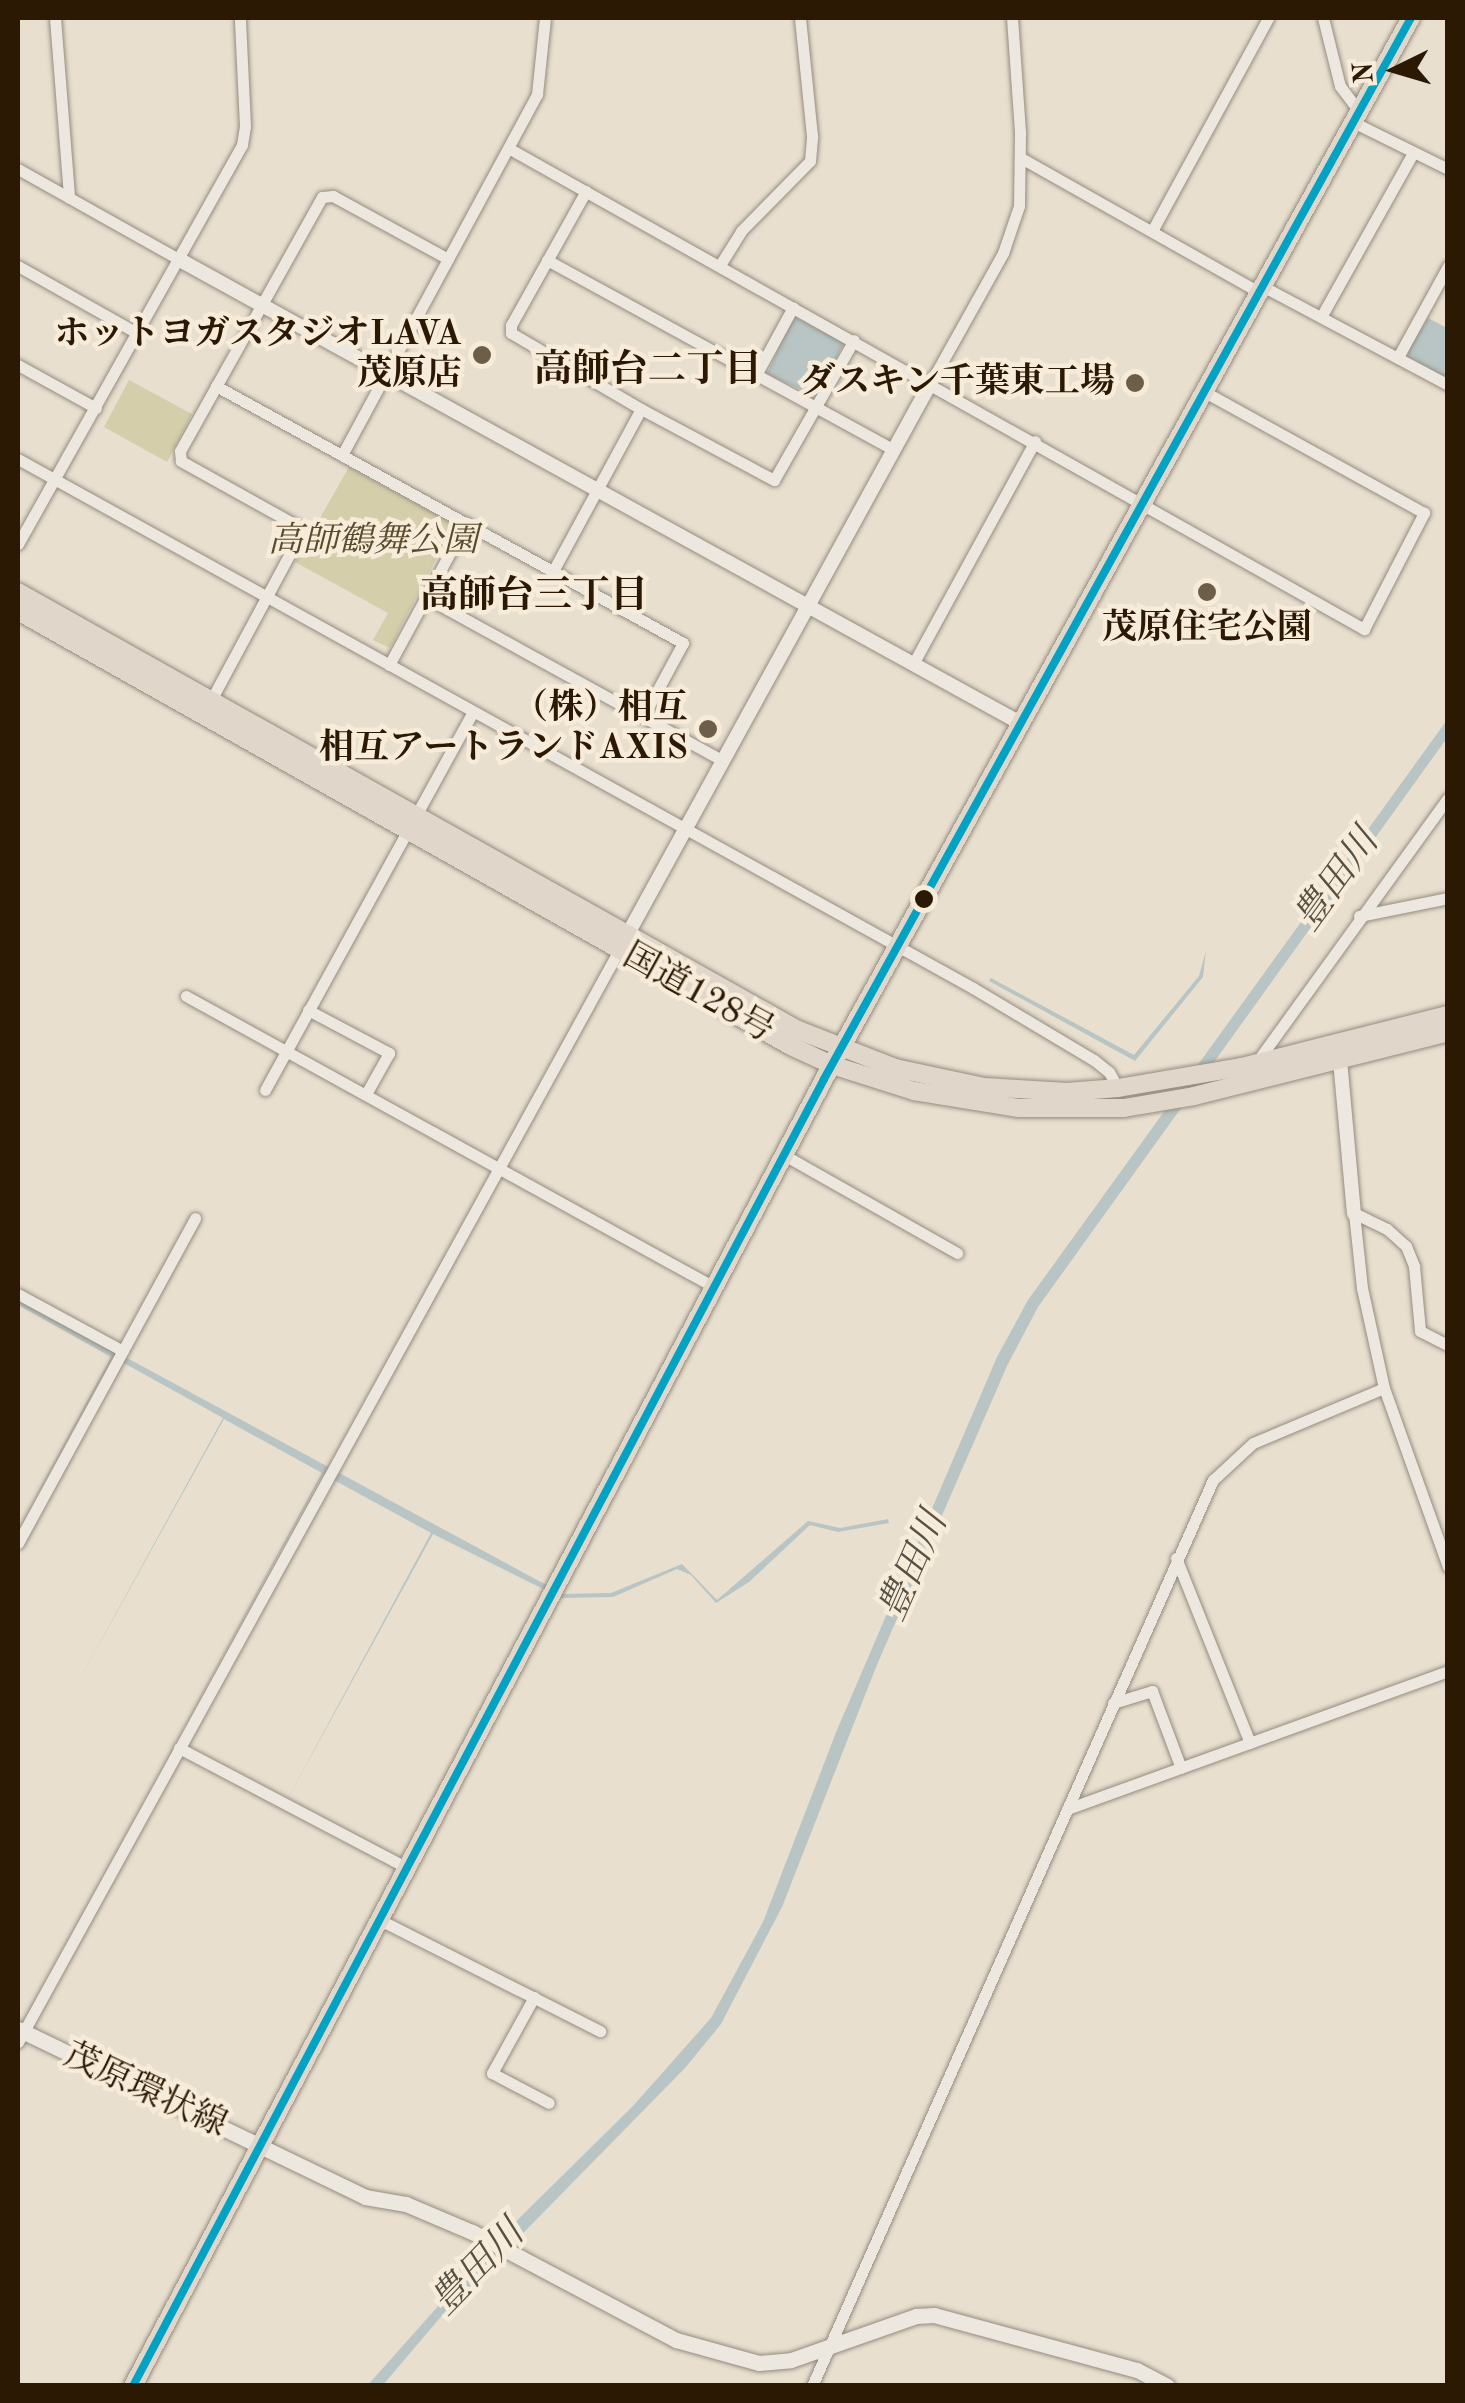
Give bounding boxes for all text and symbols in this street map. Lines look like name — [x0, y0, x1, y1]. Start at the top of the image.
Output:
north arrow — [1345, 20, 1445, 120]
text: N — [1350, 61, 1380, 84]
place label: ホットヨガスタジオLAVA 茂原店 — [54, 314, 462, 396]
marker: ホットヨガスタジオLAVA 茂原店 — [471, 344, 493, 366]
district label: 高師台二丁目 — [534, 349, 762, 395]
place label: ダスキン千葉東工場 — [800, 362, 1115, 404]
marker: ダスキン千葉東工場 — [1124, 372, 1146, 394]
park label: 高師鶴舞公園 — [268, 521, 478, 563]
district label: 高師台三丁目 — [420, 575, 648, 621]
marker: 茂原住宅公園 — [1196, 581, 1218, 603]
place label: 茂原住宅公園 — [1102, 608, 1312, 650]
place label: （株）相互 相互アートランドAXIS — [319, 688, 688, 770]
marker: （株）相互 相互アートランドAXIS — [697, 718, 719, 740]
water label: 豊田川 — [1286, 821, 1390, 941]
unlabelled marker — [914, 889, 934, 909]
street label: 国道128号 — [615, 935, 781, 1053]
water label: 豊田川 — [871, 1506, 959, 1628]
street label: 茂原環状線 — [57, 2035, 233, 2147]
water label: 豊田川 — [423, 2212, 535, 2326]

